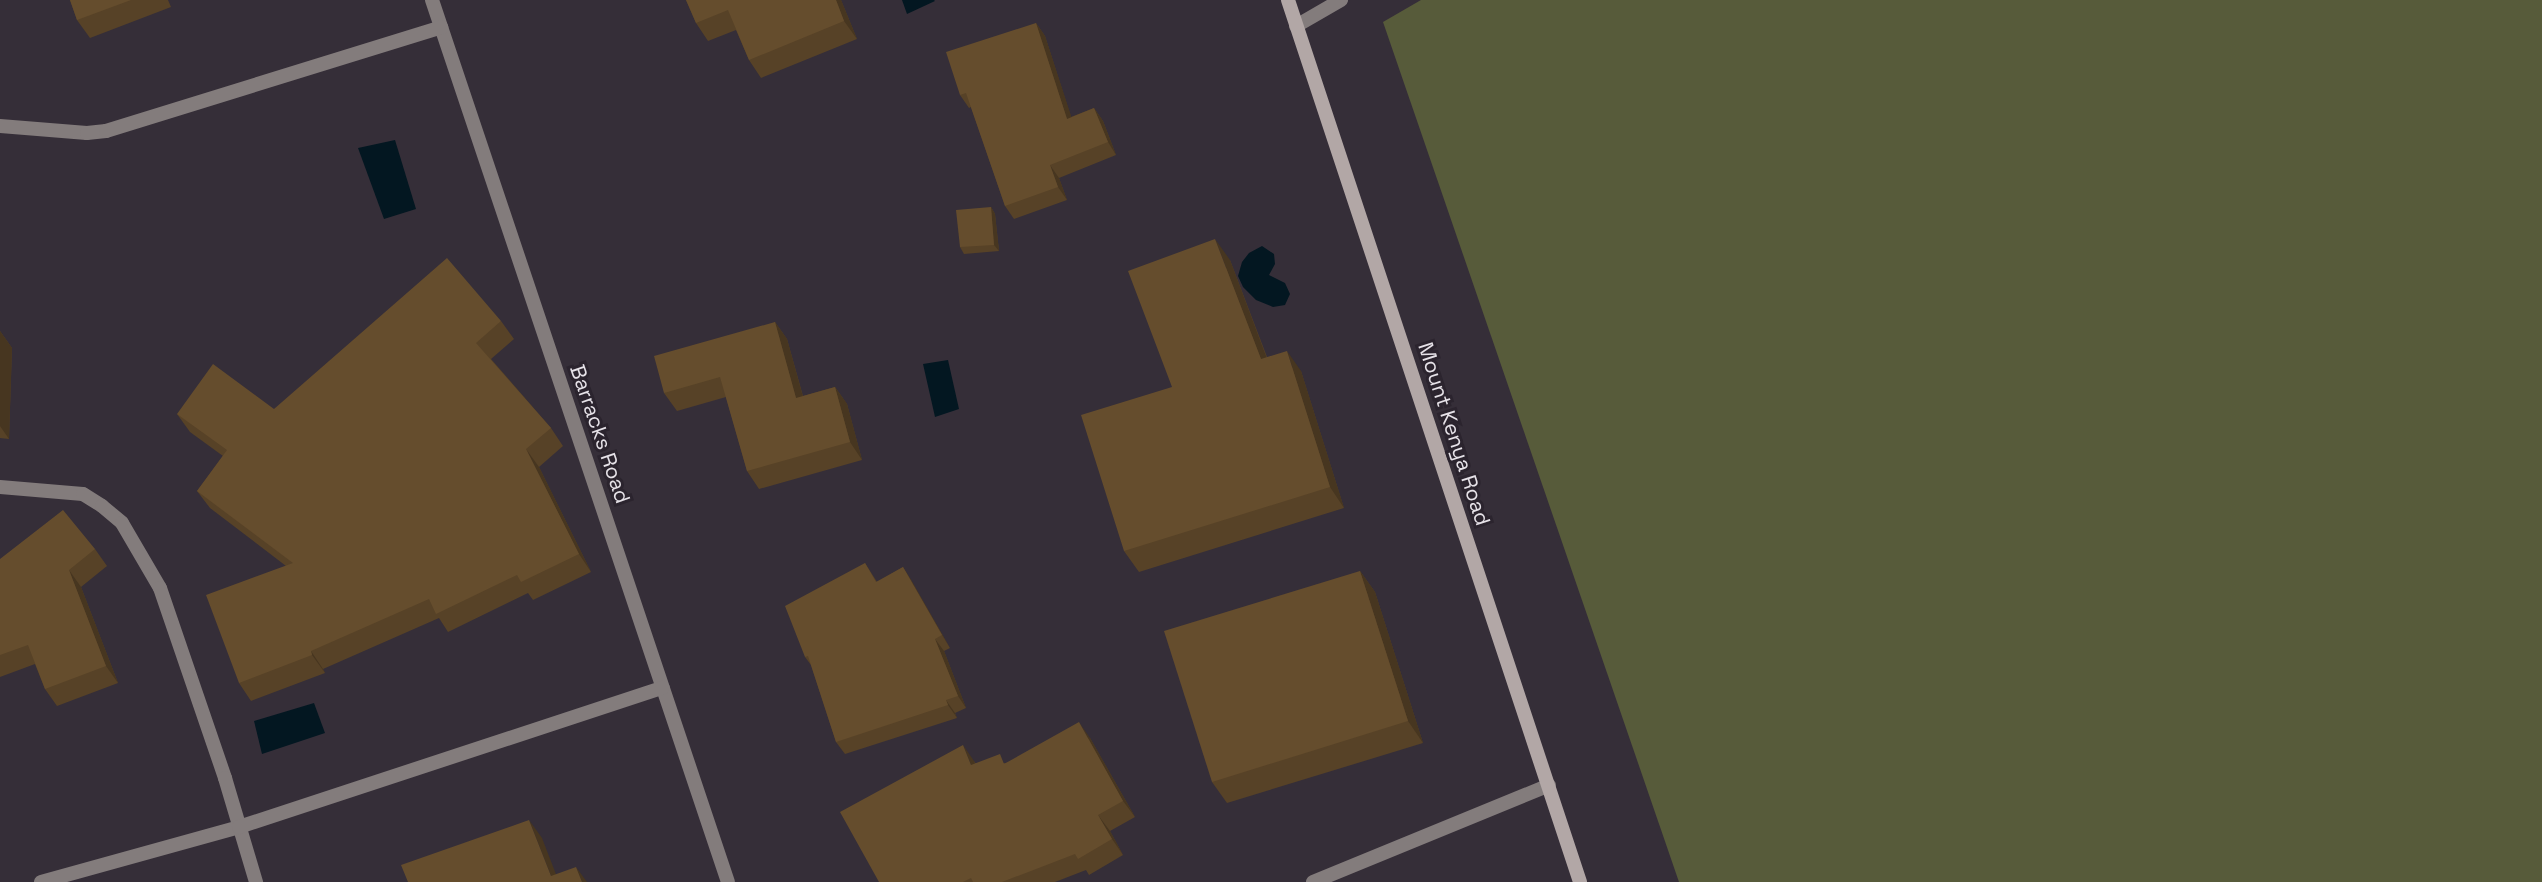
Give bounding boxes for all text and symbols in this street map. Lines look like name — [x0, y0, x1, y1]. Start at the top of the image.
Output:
street label: Mount Kenya Road — [1413, 339, 1495, 529]
street label: Barracks Road — [565, 361, 635, 507]

